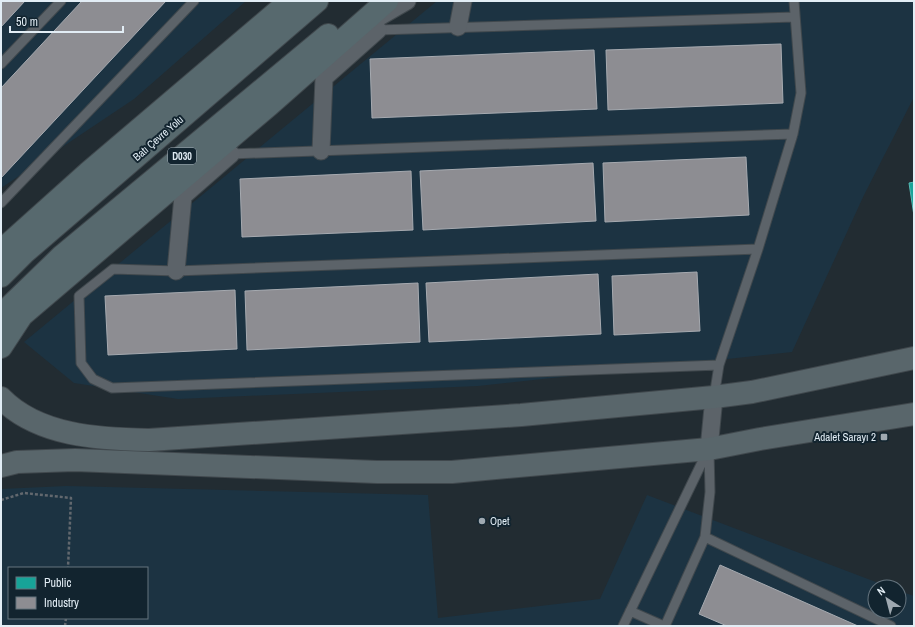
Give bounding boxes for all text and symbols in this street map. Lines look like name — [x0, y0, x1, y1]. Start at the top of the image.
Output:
scale bar — [10, 8, 123, 34]
text: 50 m — [16, 14, 38, 30]
street label: Batı Çevre Yolu — [130, 112, 186, 164]
road number: D030 — [168, 148, 196, 164]
place label: Adalet Sarayı 2 — [813, 430, 876, 444]
marker: Adalet Sarayı 2 — [879, 432, 889, 442]
place label: Opet — [490, 514, 510, 528]
marker: Opet — [477, 516, 487, 526]
legend — [8, 567, 148, 619]
text: Public — [44, 575, 71, 591]
north arrow — [867, 579, 907, 619]
text: N — [874, 583, 888, 598]
text: Industry — [44, 595, 79, 611]

